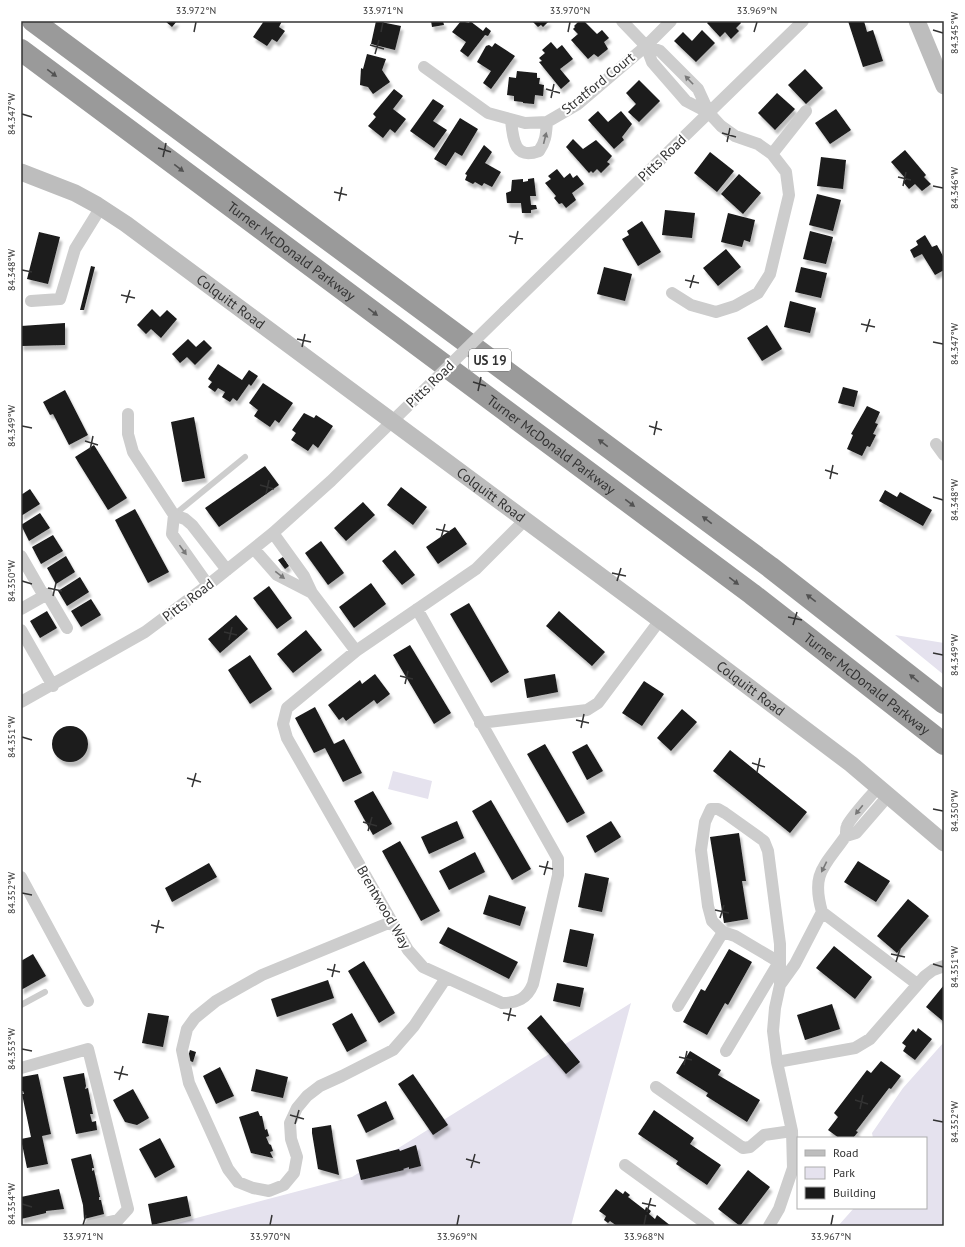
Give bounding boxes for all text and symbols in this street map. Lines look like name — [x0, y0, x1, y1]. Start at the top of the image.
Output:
text: 33.972°N — [176, 4, 216, 17]
text: 33.971°N — [363, 4, 403, 17]
text: 33.970°N — [550, 4, 590, 17]
text: 33.969°N — [737, 4, 777, 17]
text: 84.345°W — [948, 11, 961, 54]
street label: Stratford Court — [558, 48, 638, 118]
one-way arrow — [47, 69, 58, 78]
one-way arrow — [684, 75, 694, 85]
text: 84.347°W — [5, 92, 18, 135]
street label: Pitts Road — [634, 131, 690, 185]
one-way arrow — [542, 132, 548, 145]
one-way arrow — [174, 163, 184, 171]
text: 84.346°W — [948, 166, 961, 209]
street label: Turner McDonald Parkway — [224, 198, 360, 305]
text: 84.348°W — [5, 248, 18, 291]
street label: Colquitt Road — [193, 270, 269, 333]
one-way arrow — [368, 308, 379, 316]
text: 84.347°W — [948, 322, 961, 365]
road number: US 19 — [469, 349, 511, 371]
street label: Pitts Road — [402, 357, 458, 411]
street label: Turner McDonald Parkway — [483, 391, 619, 499]
text: 84.349°W — [5, 404, 18, 447]
one-way arrow — [597, 439, 608, 447]
street label: Colquitt Road — [453, 463, 529, 526]
text: 84.348°W — [948, 478, 961, 521]
one-way arrow — [625, 499, 635, 507]
one-way arrow — [702, 517, 712, 525]
one-way arrow — [179, 545, 187, 555]
text: 84.350°W — [5, 559, 18, 602]
one-way arrow — [274, 571, 285, 580]
street label: Pitts Road — [158, 575, 218, 625]
one-way arrow — [729, 577, 740, 585]
one-way arrow — [806, 594, 817, 602]
street label: Turner McDonald Parkway — [800, 629, 934, 739]
text: 84.349°W — [948, 633, 961, 676]
street label: Colquitt Road — [713, 657, 788, 720]
one-way arrow — [908, 674, 919, 683]
text: 84.351°W — [5, 715, 18, 758]
text: 84.350°W — [948, 789, 961, 832]
one-way arrow — [855, 805, 864, 816]
one-way arrow — [821, 861, 827, 873]
street label: Brentwood Way — [353, 862, 415, 952]
text: 84.352°W — [5, 871, 18, 914]
text: 84.351°W — [948, 945, 961, 988]
text: 84.353°W — [5, 1027, 18, 1070]
text: 84.352°W — [948, 1100, 961, 1143]
legend — [797, 1137, 927, 1209]
text: Road — [833, 1145, 858, 1160]
text: Park — [833, 1165, 855, 1180]
text: 84.354°W — [5, 1182, 18, 1225]
text: Building — [833, 1185, 876, 1200]
text: 33.971°N — [63, 1230, 103, 1243]
text: 33.970°N — [250, 1230, 290, 1243]
text: 33.969°N — [437, 1230, 477, 1243]
text: 33.968°N — [624, 1230, 664, 1243]
text: 33.967°N — [811, 1230, 851, 1243]

